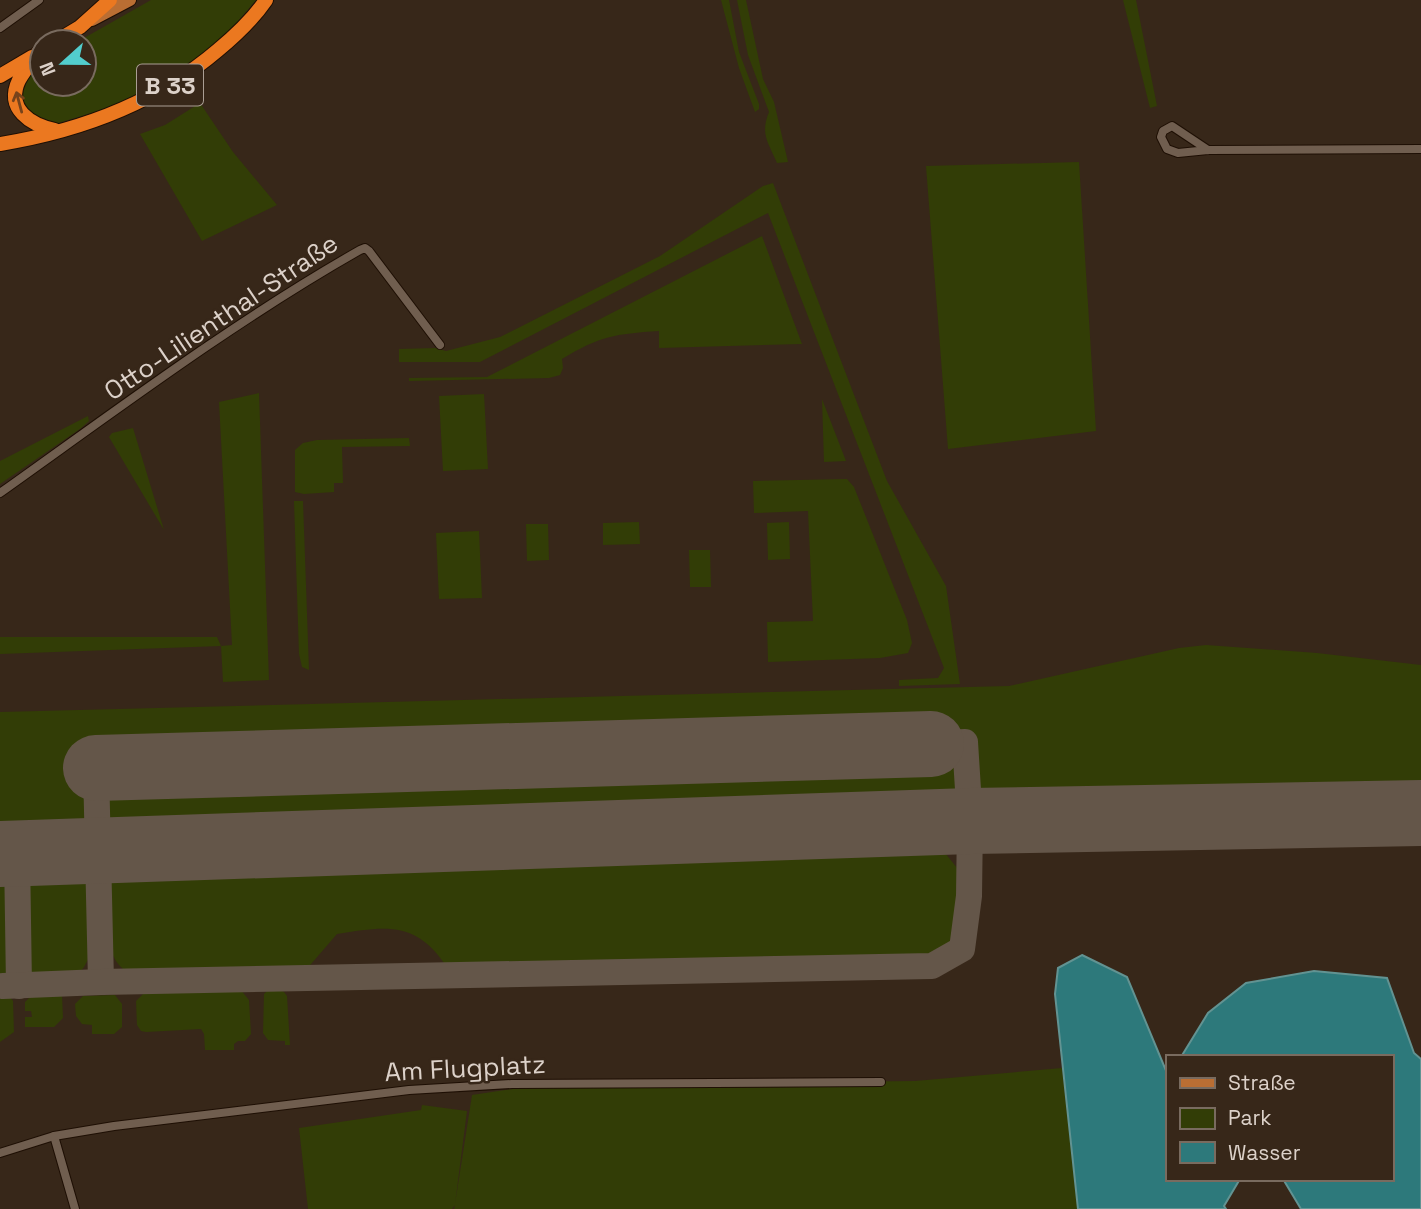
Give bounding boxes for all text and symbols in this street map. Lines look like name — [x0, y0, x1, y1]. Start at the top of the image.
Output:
north arrow — [28, 28, 98, 98]
text: N — [34, 58, 62, 79]
road number: B 33 — [137, 64, 203, 106]
one-way arrow — [12, 92, 25, 114]
street label: Otto-Lilienthal-Straße — [98, 226, 344, 408]
street label: Am Flugplatz — [384, 1047, 546, 1089]
legend — [1166, 1055, 1393, 1181]
text: Straße — [1228, 1069, 1296, 1096]
text: Park — [1228, 1104, 1272, 1131]
text: Wasser — [1228, 1139, 1301, 1166]

